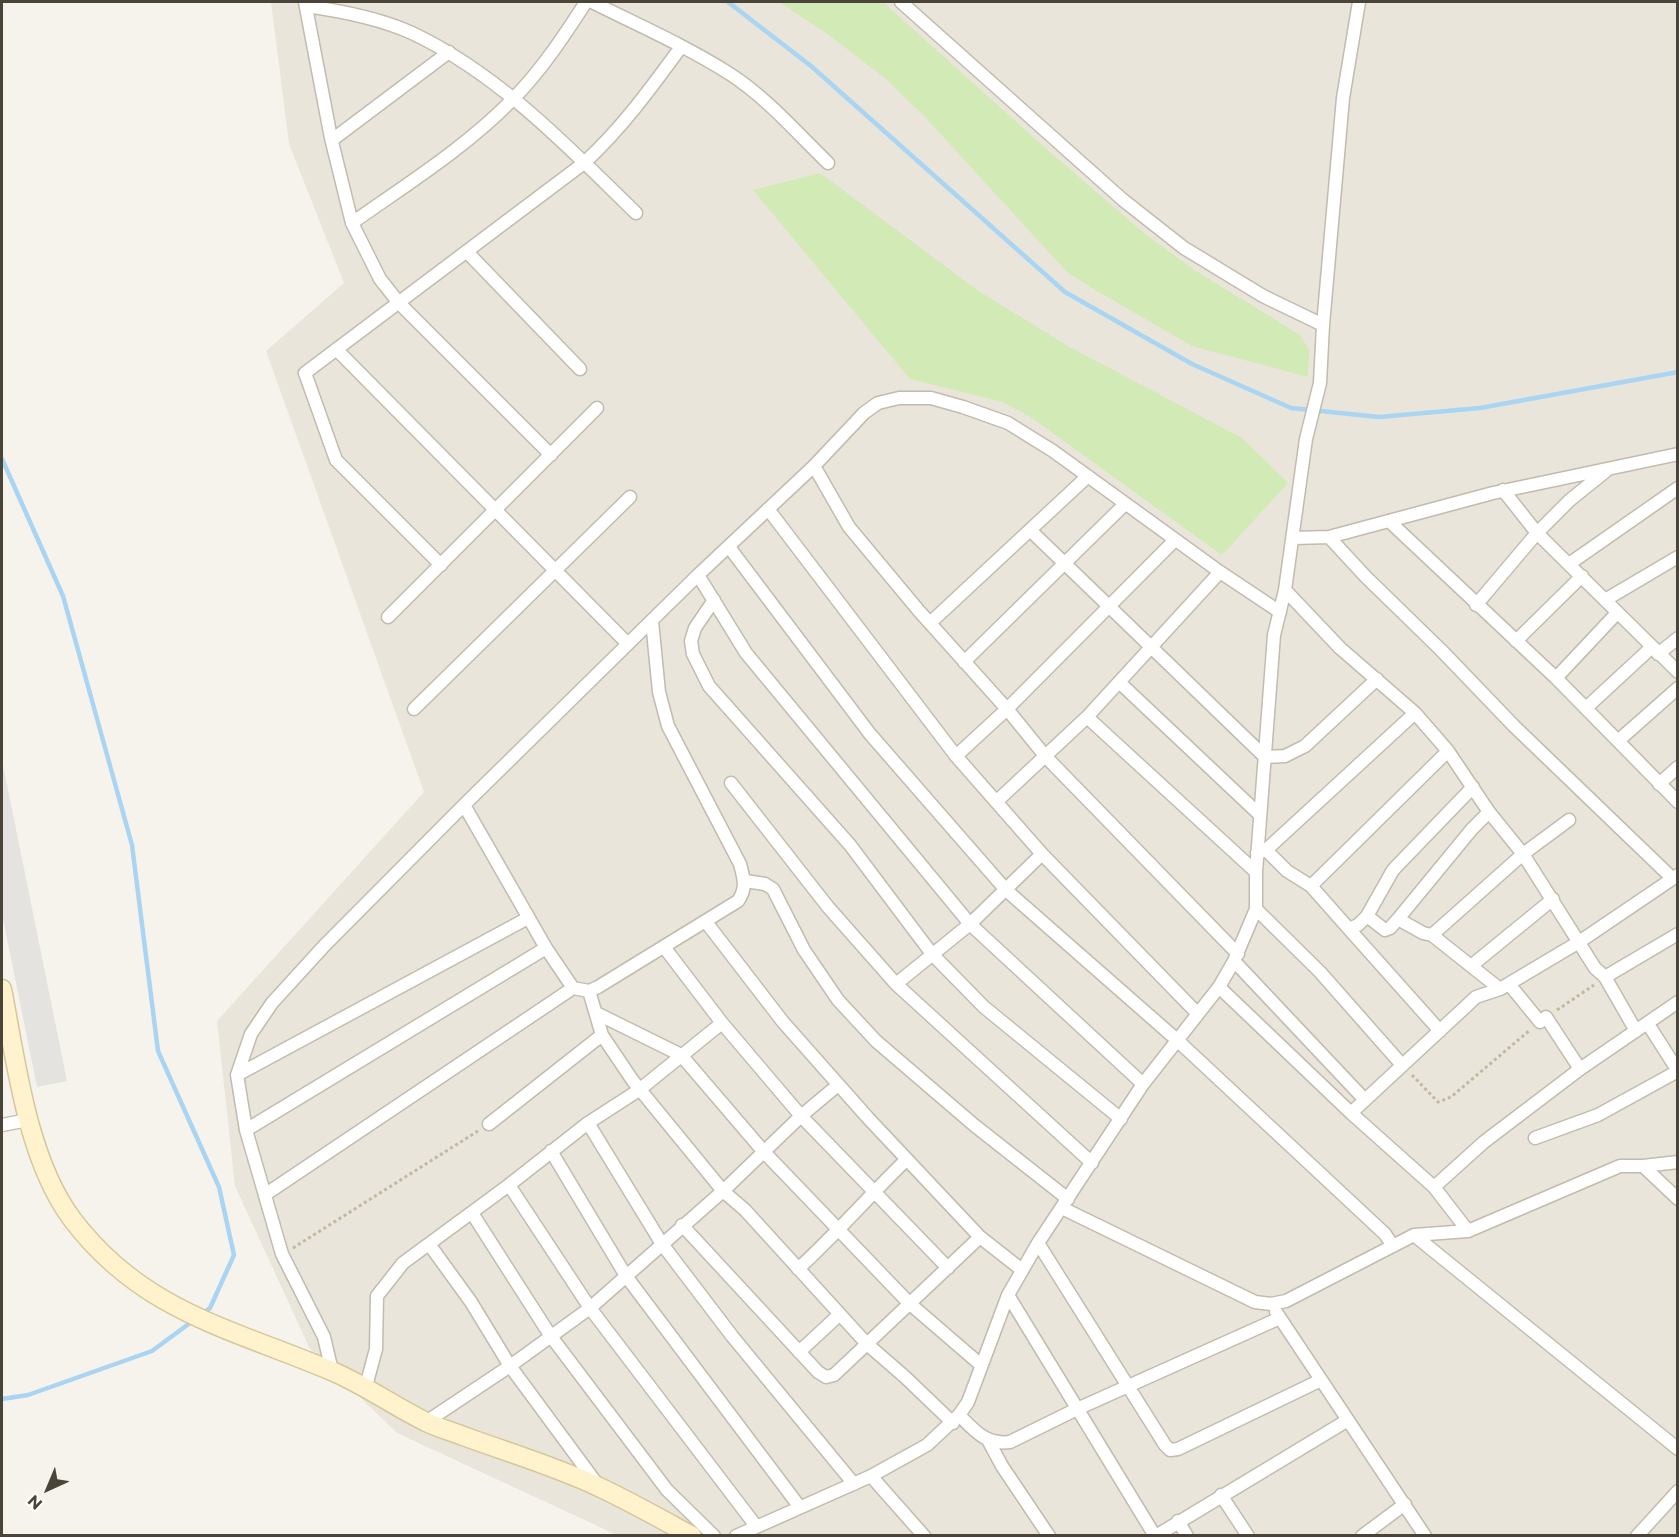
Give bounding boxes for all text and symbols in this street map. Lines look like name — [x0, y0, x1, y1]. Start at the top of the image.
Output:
north arrow — [18, 1459, 78, 1519]
text: N — [24, 1491, 46, 1514]

